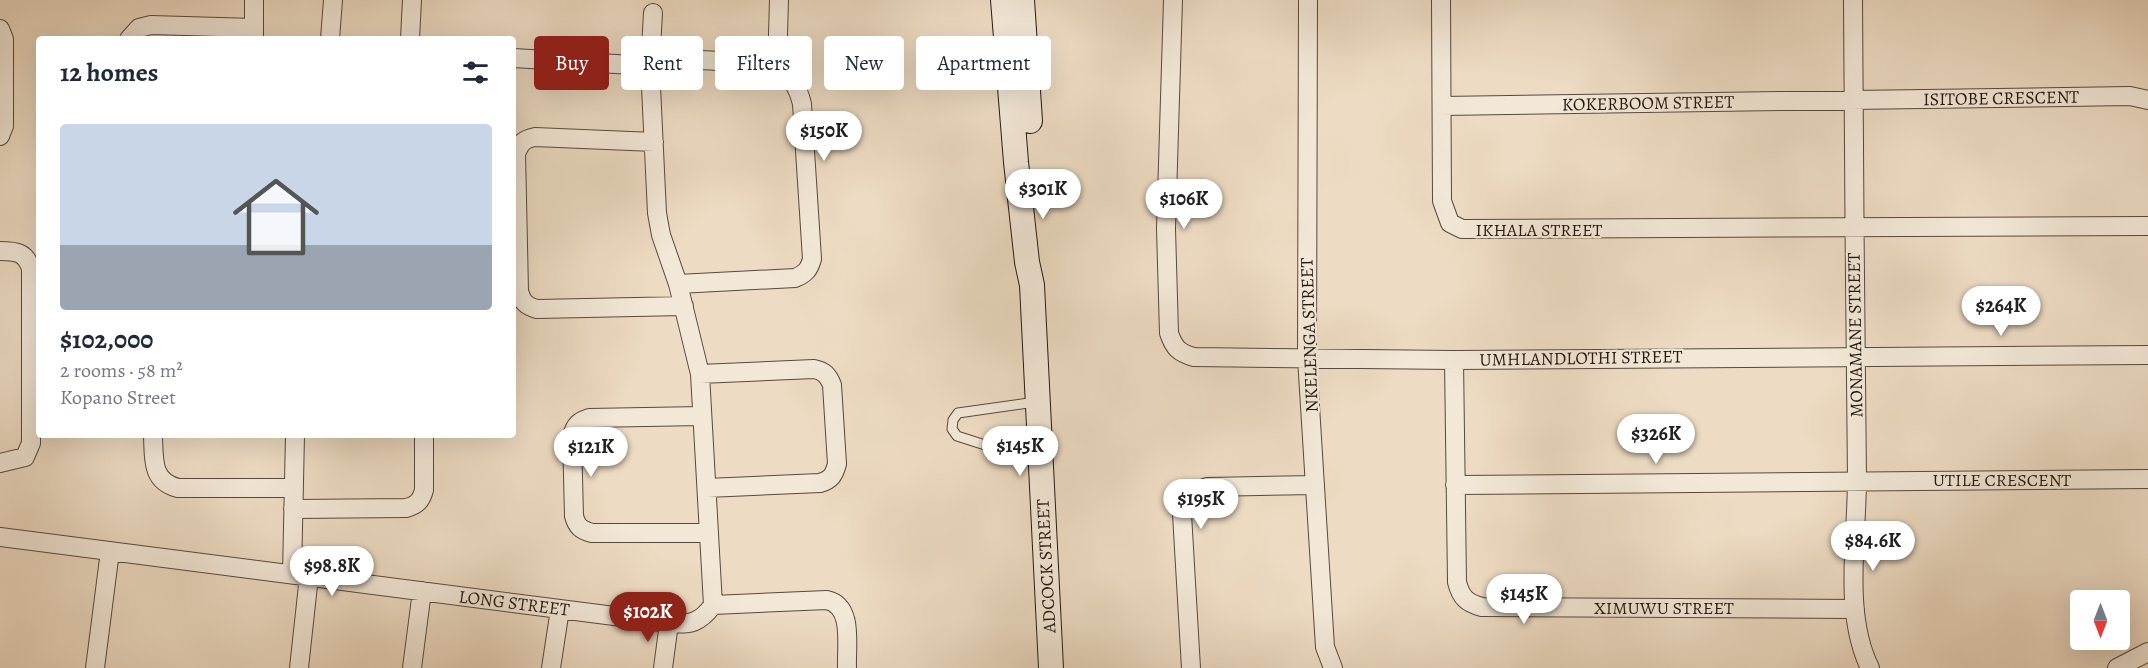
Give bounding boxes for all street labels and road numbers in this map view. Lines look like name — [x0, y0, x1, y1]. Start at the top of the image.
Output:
street label: ISITOBE CRESCENT — [1923, 85, 2079, 111]
street label: KOKERBOOM STREET — [1562, 89, 1735, 117]
street label: IKHALA STREET — [1476, 218, 1603, 242]
street label: MONAMANE STREET — [1842, 252, 1868, 418]
street label: NKELENGA STREET — [1294, 257, 1324, 413]
street label: UMHLANDLOTHI STREET — [1479, 344, 1683, 372]
street label: UTILE CRESCENT — [1933, 468, 2071, 492]
street label: ADCOCK STREET — [1030, 498, 1062, 635]
street label: LONG STREET — [457, 584, 571, 622]
street label: XIMUWU STREET — [1594, 596, 1734, 620]

